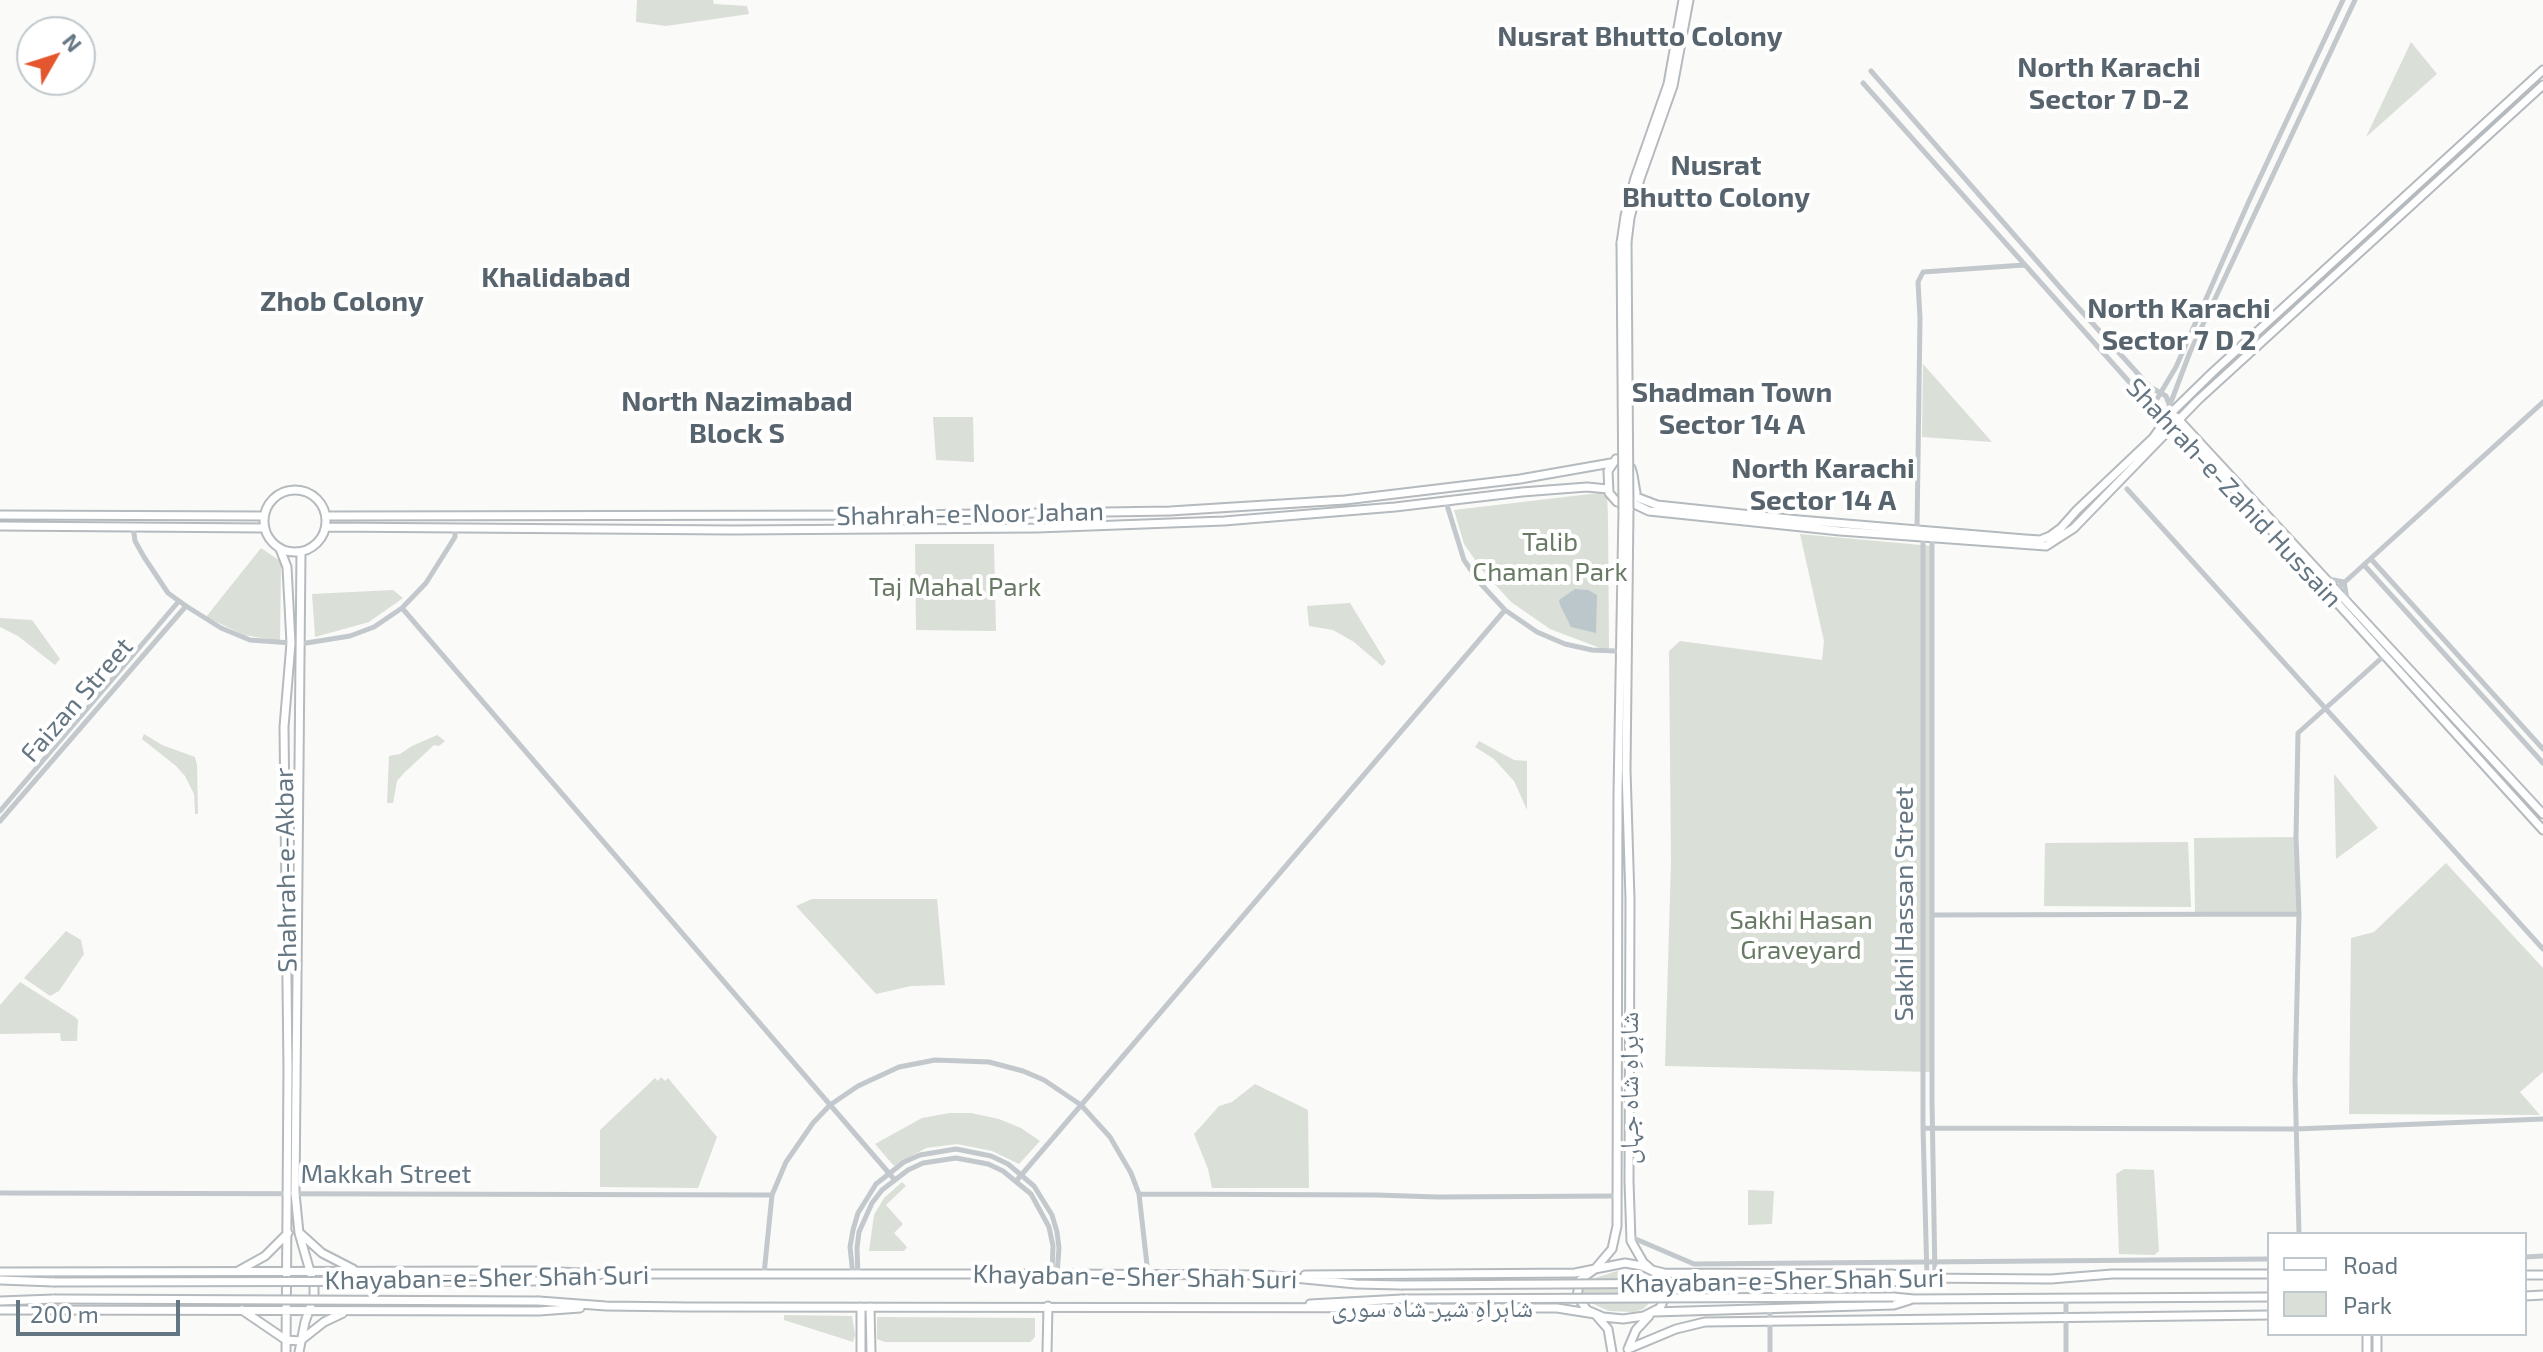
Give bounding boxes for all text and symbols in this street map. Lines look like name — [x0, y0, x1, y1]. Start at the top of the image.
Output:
north arrow — [16, 16, 96, 96]
district label: Nusrat Bhutto Colony — [1497, 20, 1783, 54]
text: N — [58, 28, 88, 57]
district label: North Karachi Sector 7 D-2 — [2017, 51, 2201, 117]
district label: Nusrat Bhutto Colony — [1622, 149, 1810, 215]
district label: Khalidabad — [481, 261, 631, 295]
district label: Zhob Colony — [260, 285, 424, 319]
district label: North Karachi Sector 7 D 2 — [2087, 292, 2271, 358]
street label: Shahrah-e-Zahid Hussain — [2120, 372, 2348, 614]
district label: Shadman Town Sector 14 A — [1632, 376, 1832, 442]
district label: North Nazimabad Block S — [621, 385, 853, 451]
district label: North Karachi Sector 14 A — [1731, 452, 1915, 518]
street label: Shahrah-e-Noor Jahan — [836, 496, 1104, 532]
park label: Talib Chaman Park — [1472, 526, 1628, 588]
park label: Taj Mahal Park — [869, 571, 1041, 603]
street label: Faizan Street — [14, 631, 140, 769]
street label: Shahrah-e-Akbar — [269, 767, 303, 973]
street label: Sakhi Hassan Street — [1888, 787, 1920, 1021]
park label: Sakhi Hasan Graveyard — [1729, 904, 1873, 966]
street label: شاہراہِ شاہ جہاں — [1613, 1012, 1645, 1164]
street label: Makkah Street — [301, 1158, 471, 1190]
legend — [2267, 1232, 2527, 1336]
text: Road — [2343, 1250, 2398, 1279]
street label: Khayaban-e-Sher Shah Suri — [972, 1259, 1298, 1295]
street label: Khayaban-e-Sher Shah Suri — [324, 1260, 650, 1296]
street label: Khayaban-e-Sher Shah Suri — [1619, 1263, 1945, 1299]
scale bar — [20, 1284, 184, 1334]
text: Park — [2343, 1290, 2392, 1319]
street label: شاہراہِ شیر شاہ سوری — [1331, 1292, 1533, 1324]
text: 200 m — [30, 1299, 99, 1328]

